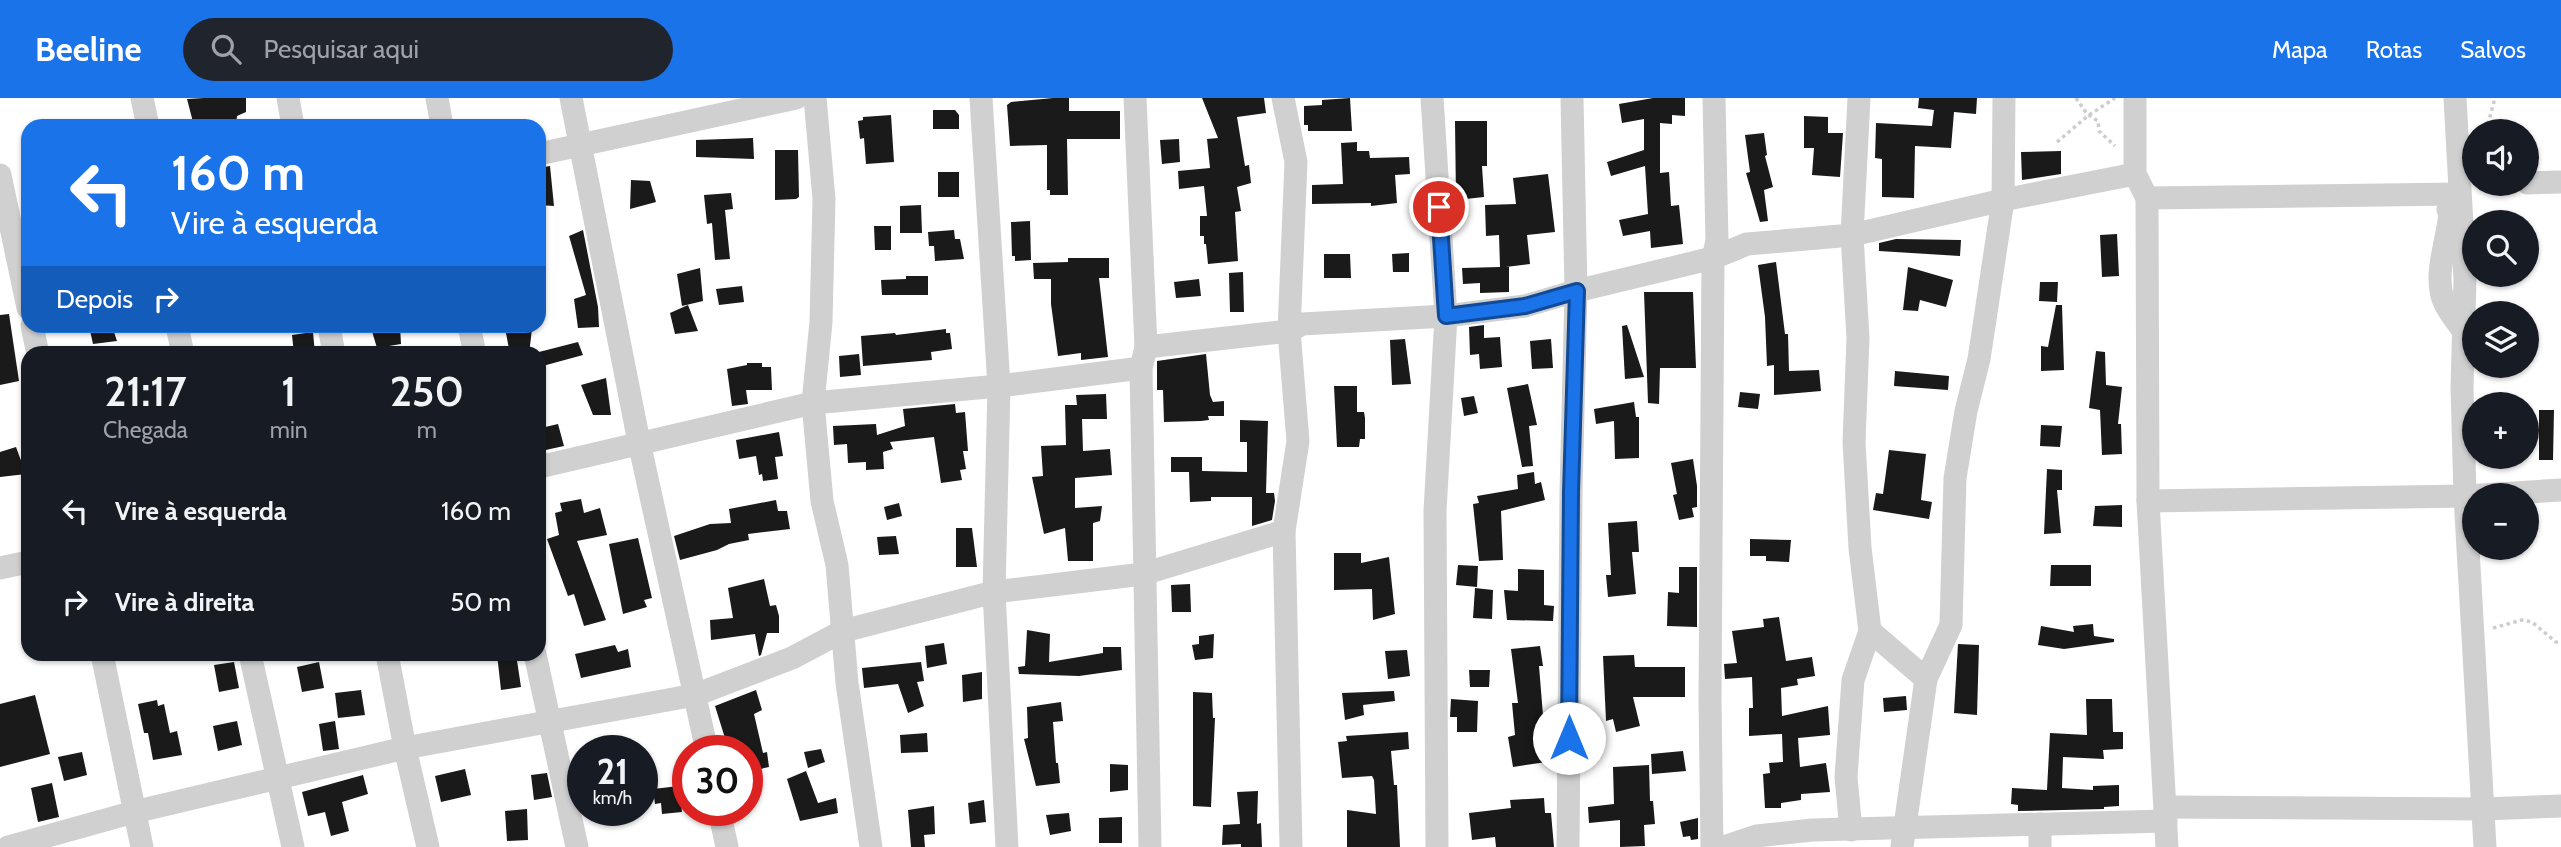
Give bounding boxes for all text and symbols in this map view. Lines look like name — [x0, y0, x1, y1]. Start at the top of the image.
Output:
search box — [183, 18, 673, 81]
text: Beeline — [35, 29, 141, 69]
icon: search — [207, 30, 245, 68]
text: Pesquisar aqui — [263, 33, 419, 65]
text: Mapa — [2272, 35, 2328, 64]
text: Rotas — [2366, 35, 2422, 64]
text: Salvos — [2460, 35, 2526, 64]
map controls — [2462, 119, 2539, 560]
button: sound — [2462, 119, 2539, 196]
text: 160 m — [171, 143, 305, 202]
icon: left — [56, 147, 147, 238]
pin — [1409, 177, 1469, 237]
icon: arrive — [1420, 188, 1458, 226]
text: Vire à esquerda — [171, 203, 378, 242]
button: search — [2462, 210, 2539, 287]
icon: right — [147, 280, 185, 318]
text: Depois — [56, 283, 133, 315]
button: layers — [2462, 301, 2539, 378]
text: 21:17 — [104, 365, 187, 417]
text: 1 — [281, 365, 296, 417]
text: 250 — [390, 365, 464, 417]
button: + — [2462, 392, 2539, 469]
text: Chegada — [103, 416, 188, 444]
text: min — [270, 416, 308, 444]
text: m — [417, 416, 437, 444]
button: − — [2462, 483, 2539, 560]
icon: left — [56, 492, 94, 530]
text: Vire à esquerda — [115, 495, 287, 527]
text: 160 m — [441, 495, 511, 527]
icon: right — [56, 583, 94, 621]
text: Vire à direita — [115, 586, 255, 618]
text: 50 m — [450, 586, 511, 618]
position arrow — [1532, 701, 1606, 775]
speed limit sign: 30 — [672, 735, 763, 826]
text: 21 — [597, 750, 628, 793]
text: km/h — [593, 787, 632, 809]

